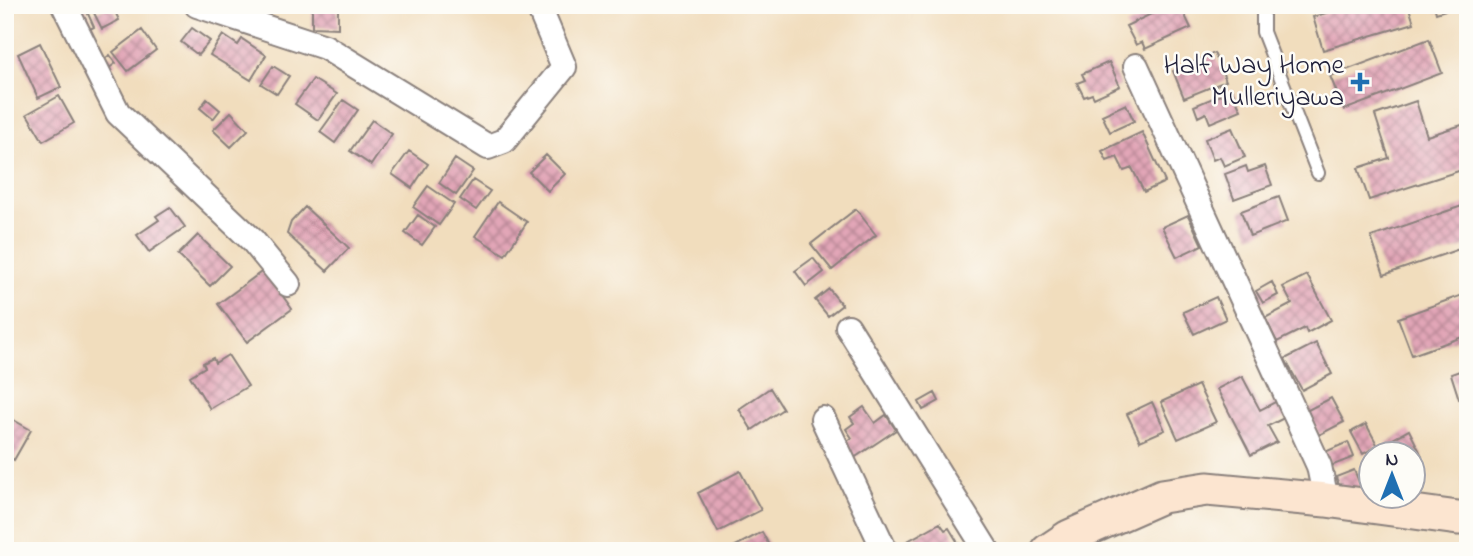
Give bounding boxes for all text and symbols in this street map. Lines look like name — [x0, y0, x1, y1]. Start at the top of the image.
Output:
place label: Half Way Home Mulleriyawa — [1163, 46, 1344, 119]
marker: Half Way Home Mulleriyawa — [1350, 72, 1370, 92]
north arrow — [1358, 440, 1428, 510]
text: N — [1386, 447, 1399, 474]

